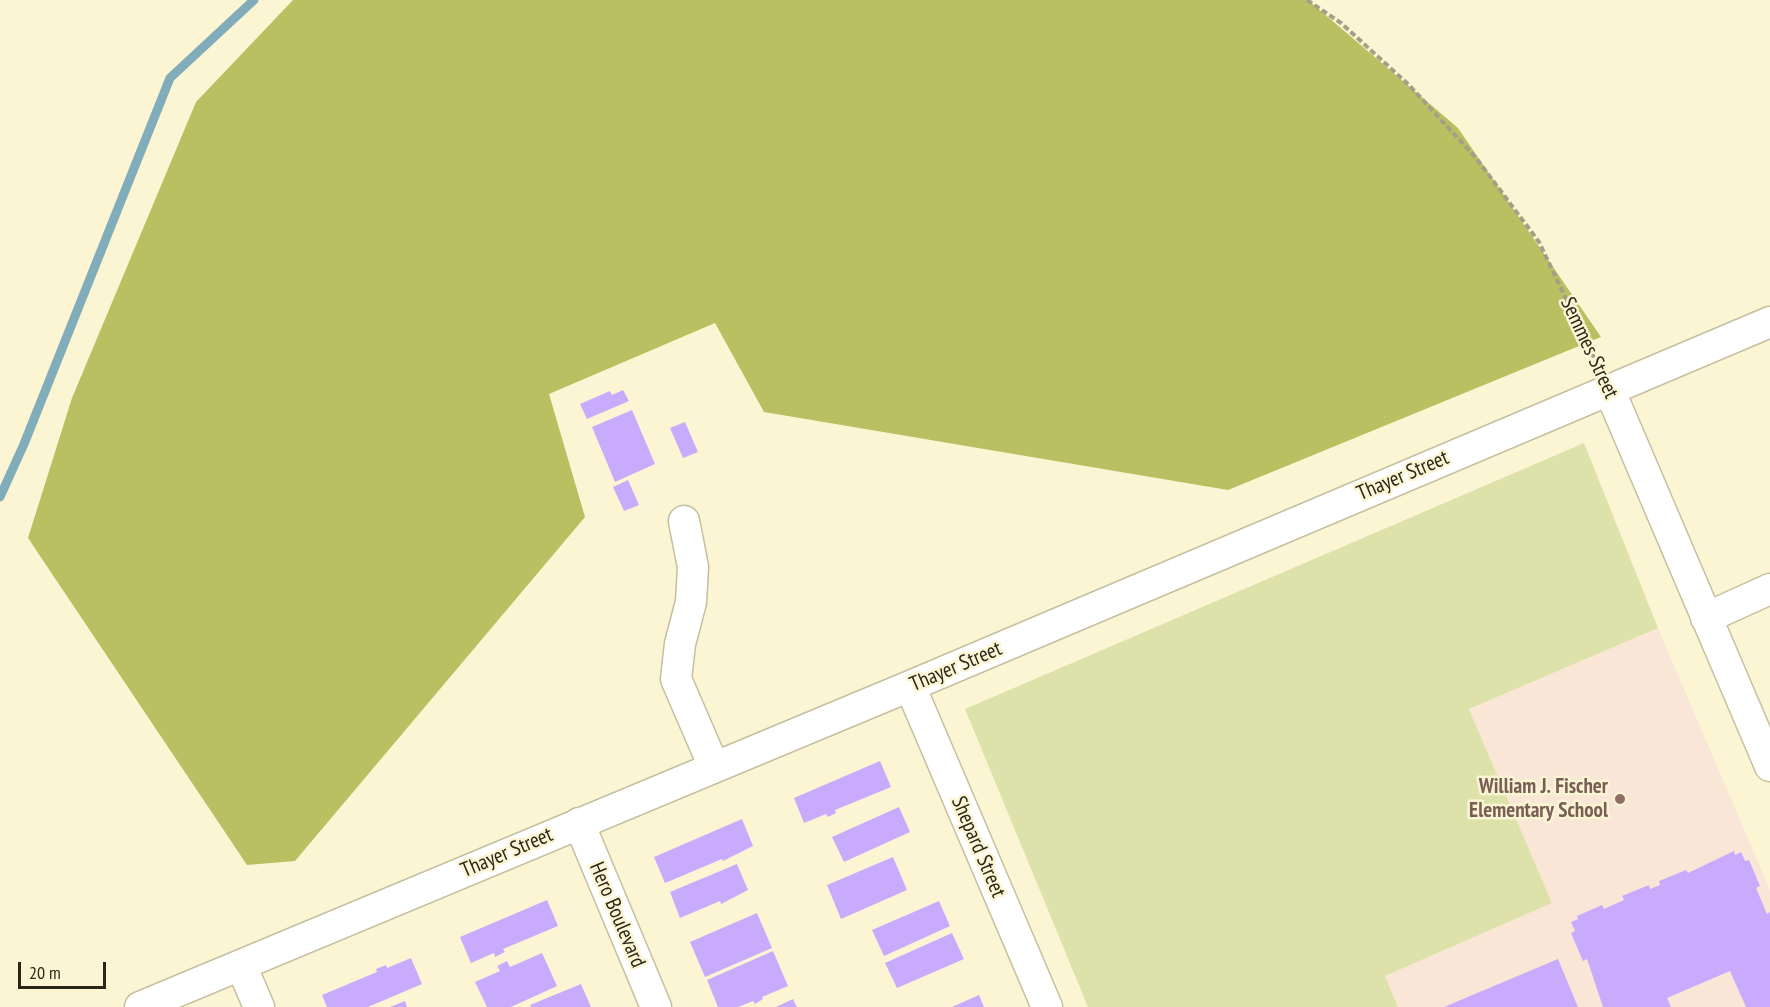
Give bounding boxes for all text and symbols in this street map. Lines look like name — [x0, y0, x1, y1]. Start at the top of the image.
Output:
street label: Semmes Street — [1555, 293, 1623, 403]
street label: Thayer Street — [1353, 445, 1453, 507]
street label: Thayer Street — [906, 636, 1006, 698]
place label: William J. Fischer Elementary School — [1469, 774, 1608, 824]
marker: William J. Fischer Elementary School — [1613, 792, 1627, 806]
street label: Shepard Street — [945, 793, 1011, 901]
street label: Thayer Street — [457, 822, 557, 884]
street label: Hero Boulevard — [584, 859, 650, 971]
scale bar — [21, 950, 110, 988]
text: 20 m — [29, 961, 61, 984]

